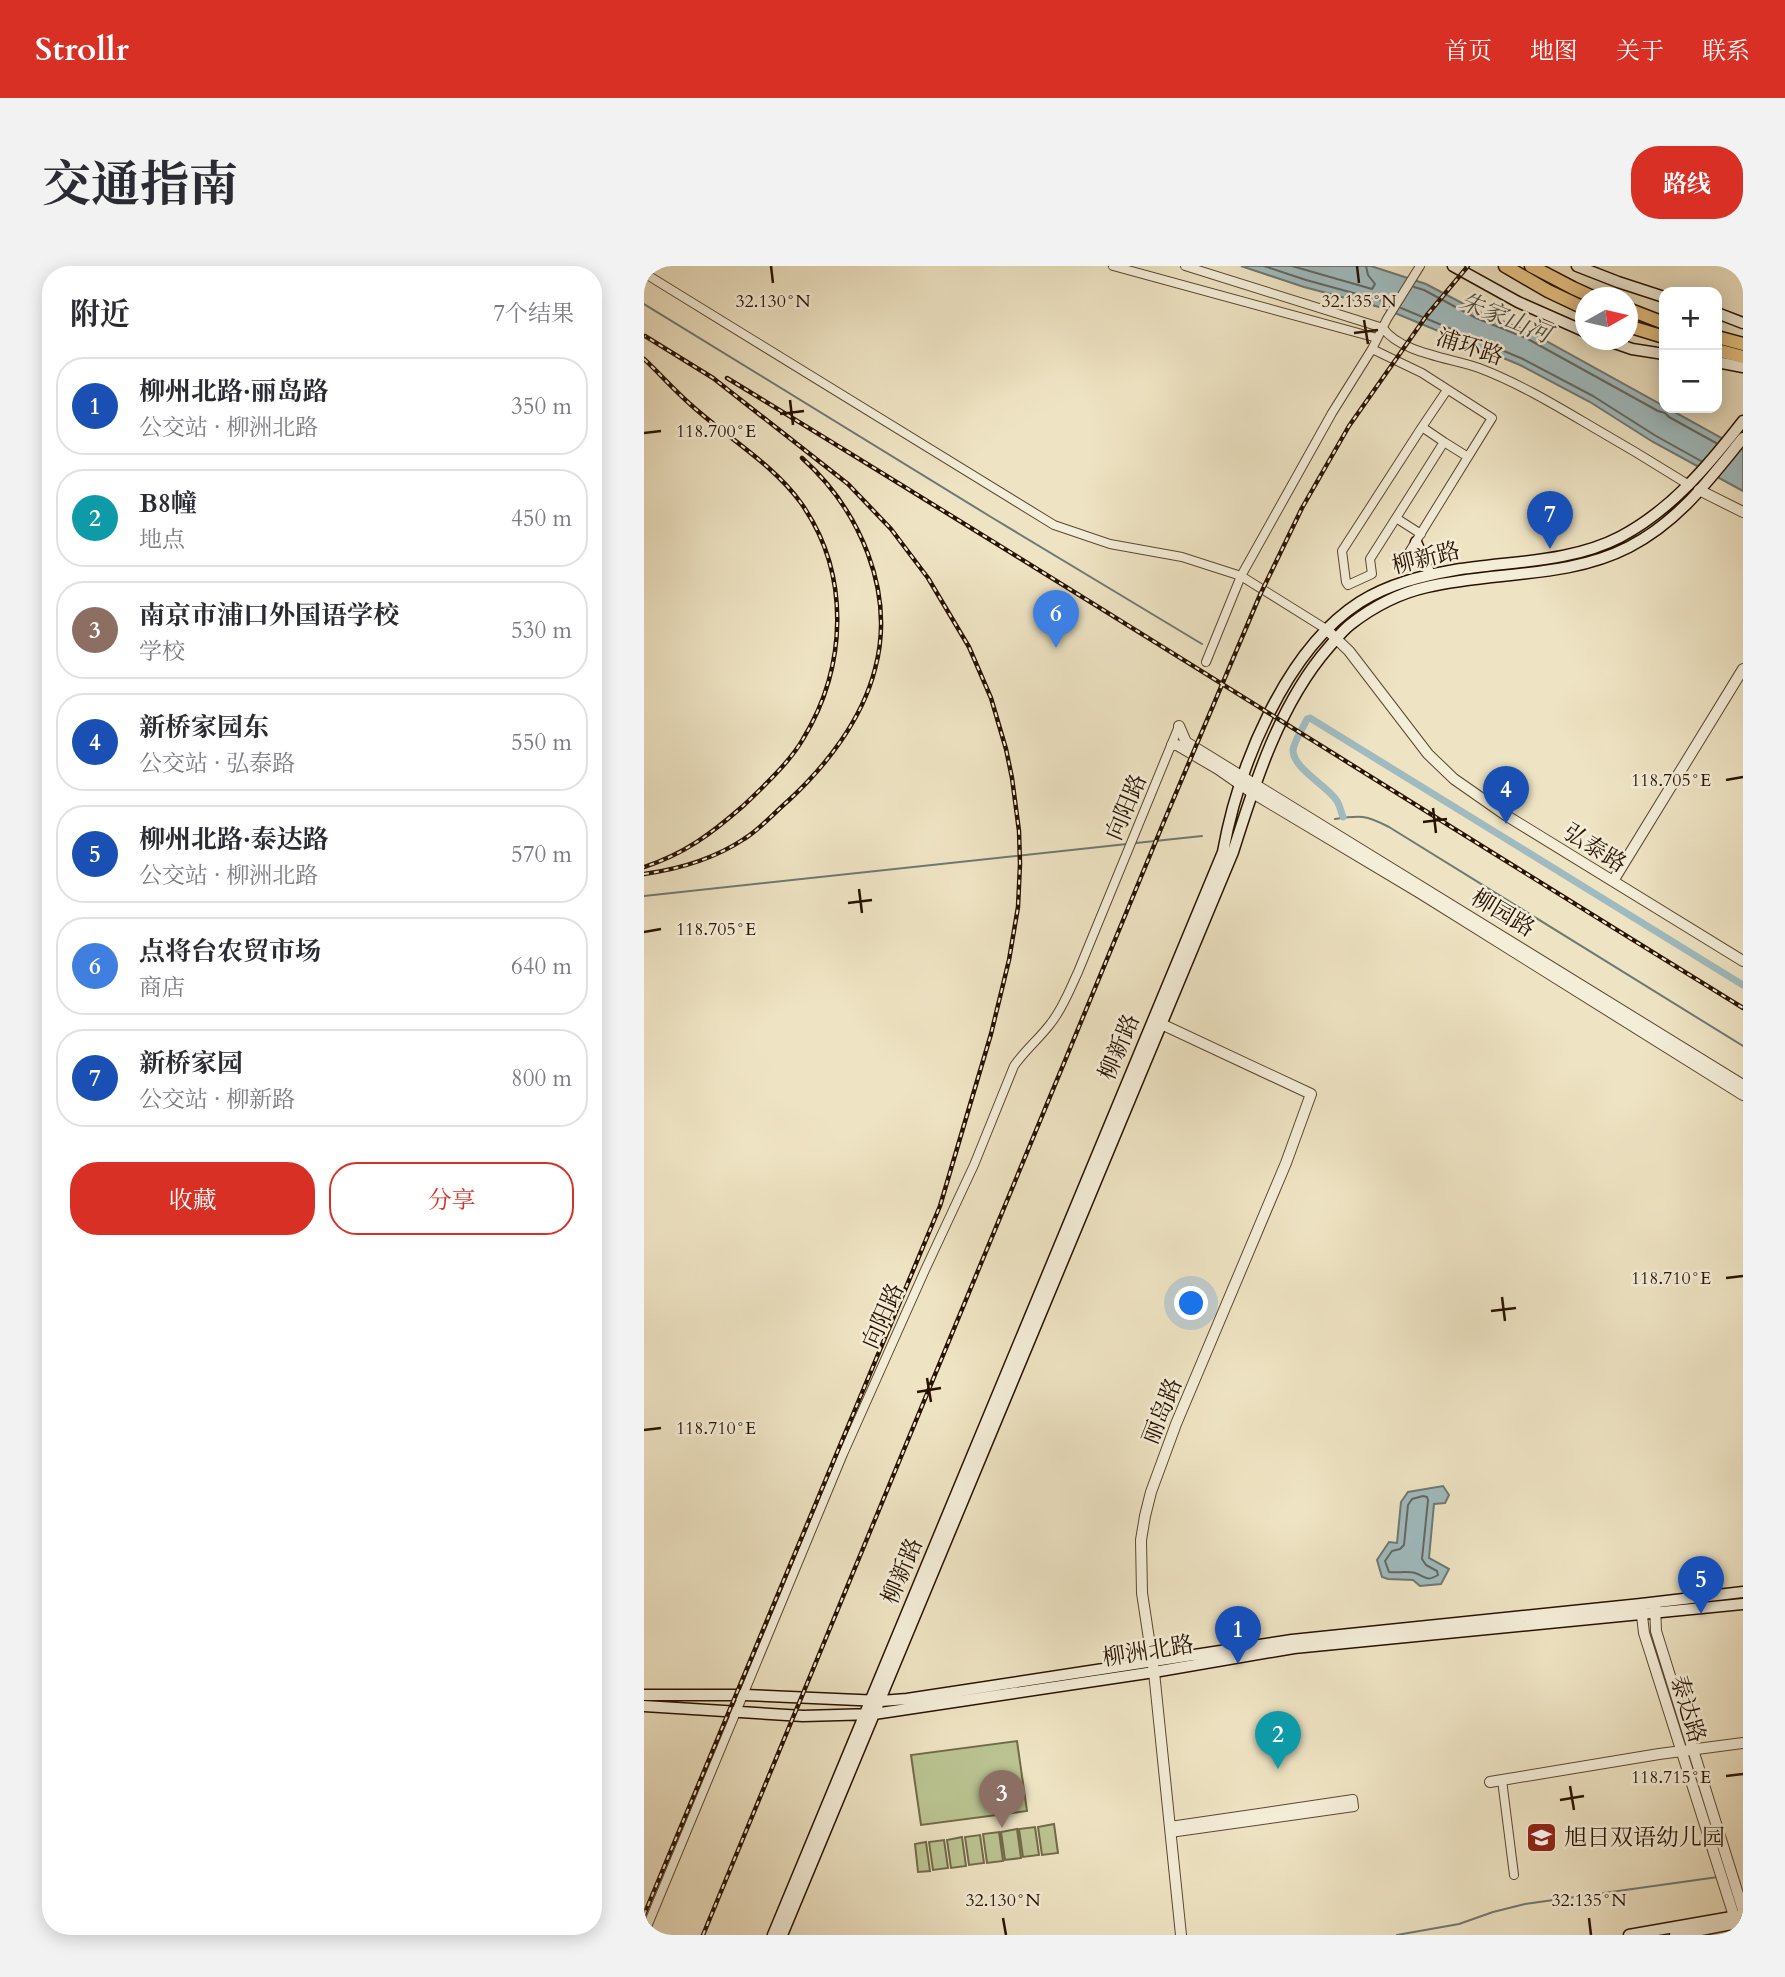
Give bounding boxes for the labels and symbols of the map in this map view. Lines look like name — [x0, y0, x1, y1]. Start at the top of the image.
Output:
water label: 朱家山河 — [1454, 285, 1559, 353]
north arrow — [1575, 287, 1638, 350]
text: 32.130°N — [735, 289, 811, 314]
text: 32.135°N — [1321, 289, 1397, 314]
street label: 浦环路 — [1432, 322, 1508, 372]
text: 118.700°E — [676, 419, 756, 444]
pin: 7 — [1527, 491, 1573, 549]
street label: 柳新路 — [1389, 535, 1463, 581]
pin: 6 — [1033, 590, 1079, 648]
pin: 4 — [1483, 766, 1529, 824]
text: 118.705°E — [1631, 768, 1711, 793]
street label: 向阳路 — [1098, 769, 1154, 845]
street label: 弘泰路 — [1558, 817, 1632, 879]
street label: 柳园路 — [1465, 882, 1541, 944]
text: 118.705°E — [676, 917, 756, 942]
street label: 柳新路 — [1091, 1009, 1147, 1085]
text: 118.710°E — [1631, 1266, 1711, 1291]
street label: 向阳路 — [855, 1278, 911, 1354]
your location — [1174, 1286, 1208, 1320]
street label: 丽岛路 — [1135, 1373, 1189, 1449]
text: 118.710°E — [676, 1416, 756, 1441]
street label: 柳新路 — [874, 1533, 930, 1609]
pin: 5 — [1678, 1556, 1724, 1614]
pin: 1 — [1215, 1606, 1261, 1664]
street label: 柳洲北路 — [1100, 1628, 1196, 1674]
street label: 泰达路 — [1663, 1671, 1713, 1747]
pin: 2 — [1255, 1711, 1301, 1769]
text: 118.715°E — [1631, 1765, 1711, 1790]
pin: 3 — [979, 1770, 1025, 1828]
school or university icon: 旭日双语幼儿园 — [1524, 1820, 1558, 1854]
place label: 旭日双语幼儿园 — [1564, 1822, 1725, 1853]
text: 32.130°N — [965, 1888, 1041, 1913]
text: 32.135°N — [1551, 1888, 1627, 1913]

